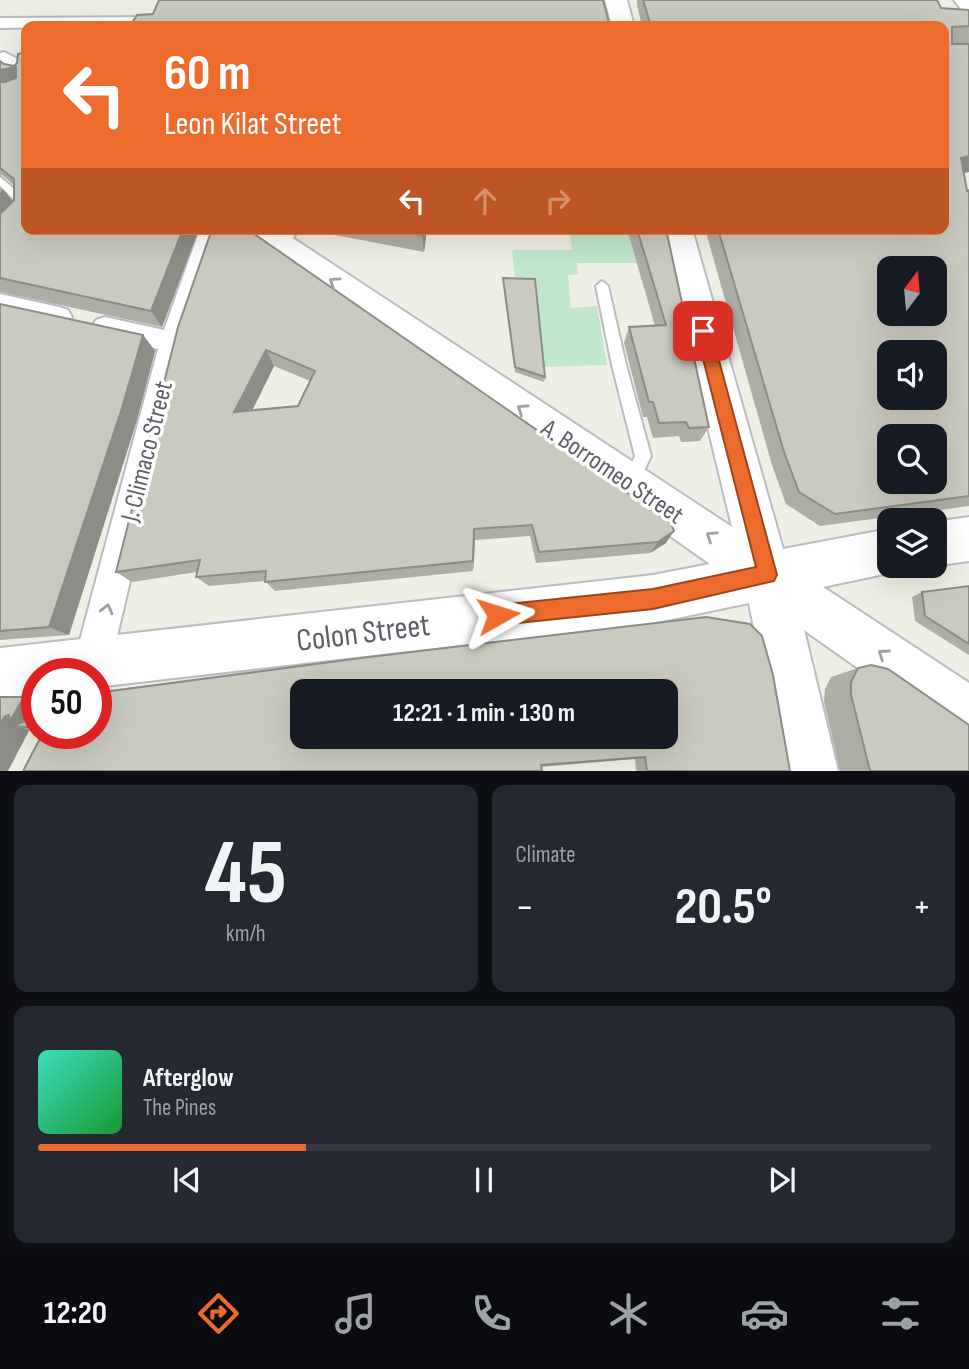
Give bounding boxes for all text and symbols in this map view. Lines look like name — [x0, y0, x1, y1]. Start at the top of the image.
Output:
text: 60 m — [164, 45, 251, 104]
icon: left — [49, 49, 140, 140]
text: Leon Kilat Street — [164, 105, 342, 144]
icon: left — [393, 182, 431, 220]
icon: ahead — [466, 182, 504, 220]
icon: right — [539, 182, 577, 220]
north arrow — [877, 256, 947, 326]
map controls — [877, 256, 947, 578]
one-way arrow — [328, 277, 341, 290]
pin — [673, 301, 733, 361]
icon: arrive — [684, 312, 722, 350]
button: sound — [877, 340, 947, 410]
street label: J. Climaco Street — [115, 378, 180, 526]
one-way arrow — [517, 405, 530, 417]
street label: A. Borromeo Street — [534, 413, 689, 531]
button: search — [877, 424, 947, 494]
button: layers — [877, 508, 947, 578]
one-way arrow — [705, 531, 718, 544]
position arrow — [461, 578, 535, 652]
one-way arrow — [99, 603, 113, 615]
street label: Colon Street — [294, 606, 432, 661]
one-way arrow — [877, 649, 890, 662]
speed limit sign: 50 — [21, 658, 112, 749]
text: 12:21 · 1 min · 130 m — [393, 698, 575, 729]
text: 45 — [205, 820, 287, 929]
text: Climate — [516, 841, 575, 869]
text: 20.5° — [675, 876, 772, 939]
text: − — [516, 885, 534, 930]
text: + — [912, 885, 931, 930]
text: km/h — [226, 920, 266, 948]
text: Afterglow — [143, 1063, 234, 1094]
text: The Pines — [143, 1094, 216, 1122]
icon: previous — [168, 1161, 206, 1199]
icon: pause — [465, 1161, 503, 1199]
icon: next — [763, 1161, 801, 1199]
icon: directions — [194, 1289, 243, 1338]
icon: music — [331, 1289, 380, 1338]
icon: phone — [467, 1289, 516, 1338]
icon: climate — [604, 1289, 653, 1338]
icon: car — [740, 1289, 789, 1338]
icon: filters — [876, 1289, 925, 1338]
text: 12:20 — [44, 1294, 107, 1333]

